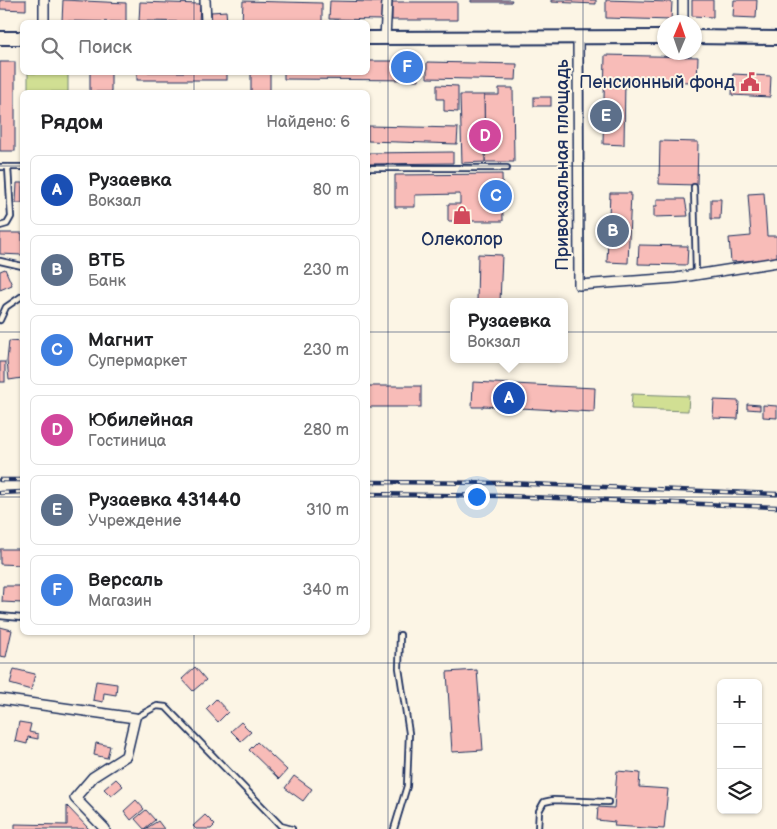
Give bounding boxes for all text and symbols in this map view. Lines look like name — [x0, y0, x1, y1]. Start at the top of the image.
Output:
north arrow — [657, 15, 702, 60]
search box — [20, 20, 370, 75]
icon: search — [38, 34, 66, 62]
text: Поиск — [78, 36, 132, 59]
pin: F — [391, 48, 423, 86]
street label: Привокзальная площадь — [552, 59, 573, 271]
public building icon: Пенсионный фонд — [739, 71, 761, 93]
place label: Пенсионный фонд — [579, 72, 735, 93]
pin: E — [590, 97, 622, 135]
text: Рядом — [40, 110, 103, 135]
text: Найдено: 6 — [266, 113, 350, 132]
pin: D — [469, 117, 501, 155]
text: Рузаевка — [88, 169, 171, 192]
pin: C — [480, 177, 512, 215]
text: A — [52, 181, 62, 200]
text: 80 m — [313, 181, 349, 200]
text: Вокзал — [88, 192, 141, 211]
shop icon: Олеколор — [451, 204, 473, 226]
pin: B — [597, 212, 629, 250]
place label: Олеколор — [421, 229, 503, 250]
text: ВТБ — [88, 249, 125, 272]
text: B — [51, 261, 63, 280]
text: 230 m — [303, 261, 349, 280]
text: Банк — [88, 272, 126, 291]
popup — [450, 298, 568, 363]
text: Рузаевка — [467, 310, 551, 333]
text: Магнит — [88, 329, 153, 352]
text: Вокзал — [467, 333, 521, 352]
text: C — [51, 341, 63, 360]
text: 230 m — [303, 341, 349, 360]
text: Супермаркет — [88, 352, 187, 371]
pin: A — [493, 379, 525, 417]
text: Юбилейная — [88, 409, 193, 432]
text: D — [51, 421, 63, 440]
text: 280 m — [303, 421, 349, 440]
text: Гостиница — [88, 432, 166, 451]
your location — [464, 484, 490, 510]
text: Рузаевка 431440 — [88, 489, 241, 512]
text: E — [52, 501, 62, 520]
text: 310 m — [306, 501, 349, 520]
text: Учреждение — [88, 512, 181, 531]
text: Версаль — [88, 569, 163, 592]
text: F — [52, 581, 62, 600]
text: 340 m — [302, 581, 349, 600]
text: Магазин — [88, 592, 152, 611]
map controls — [717, 679, 762, 814]
button: + — [717, 679, 762, 724]
button: − — [717, 724, 762, 769]
button: layers — [717, 769, 762, 814]

